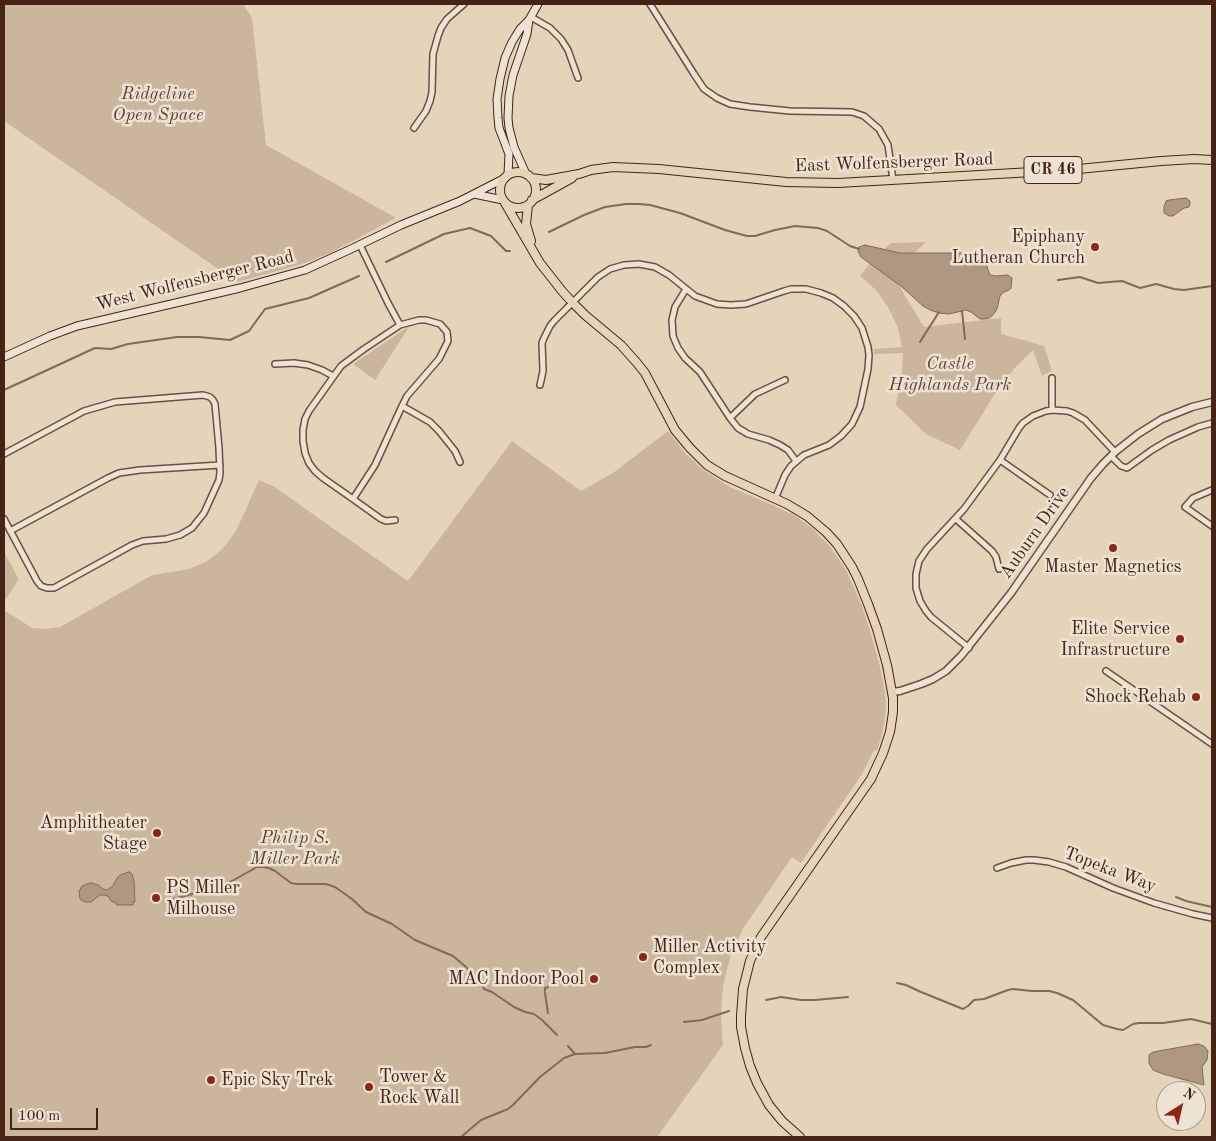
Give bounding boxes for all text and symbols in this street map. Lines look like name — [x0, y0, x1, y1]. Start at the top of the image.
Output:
park label: Ridgeline Open Space — [113, 83, 203, 126]
street label: East Wolfensberger Road — [794, 149, 994, 177]
road number: CR 46 — [1024, 156, 1082, 184]
place label: Epiphany Lutheran Church — [951, 226, 1085, 268]
marker: Epiphany Lutheran Church — [1089, 241, 1101, 253]
street label: West Wolfensberger Road — [94, 246, 296, 316]
park label: Castle Highlands Park — [889, 353, 1011, 396]
street label: Auburn Drive — [995, 483, 1075, 583]
marker: Master Magnetics — [1107, 542, 1119, 554]
place label: Master Magnetics — [1044, 556, 1182, 578]
place label: Elite Service Infrastructure — [1060, 618, 1170, 660]
marker: Elite Service Infrastructure — [1174, 633, 1186, 645]
place label: Shock Rehab — [1085, 686, 1186, 708]
marker: Shock Rehab — [1190, 691, 1202, 703]
place label: Amphitheater Stage — [40, 812, 147, 854]
marker: Amphitheater Stage — [151, 827, 163, 839]
park label: Philip S. Miller Park — [250, 827, 340, 870]
street label: Topeka Way — [1061, 842, 1159, 898]
place label: PS Miller Milhouse — [166, 877, 240, 920]
marker: PS Miller Milhouse — [150, 892, 162, 904]
place label: Miller Activity Complex — [653, 936, 766, 979]
marker: Miller Activity Complex — [637, 951, 649, 963]
place label: MAC Indoor Pool — [448, 968, 584, 990]
marker: MAC Indoor Pool — [588, 973, 600, 985]
place label: Tower & Rock Wall — [379, 1066, 459, 1108]
place label: Epic Sky Trek — [221, 1069, 333, 1091]
marker: Epic Sky Trek — [205, 1074, 217, 1086]
marker: Tower & Rock Wall — [363, 1081, 375, 1093]
north arrow — [1156, 1081, 1206, 1131]
text: N — [1181, 1086, 1197, 1103]
scale bar — [12, 1098, 100, 1130]
text: 100 m — [18, 1109, 60, 1124]

